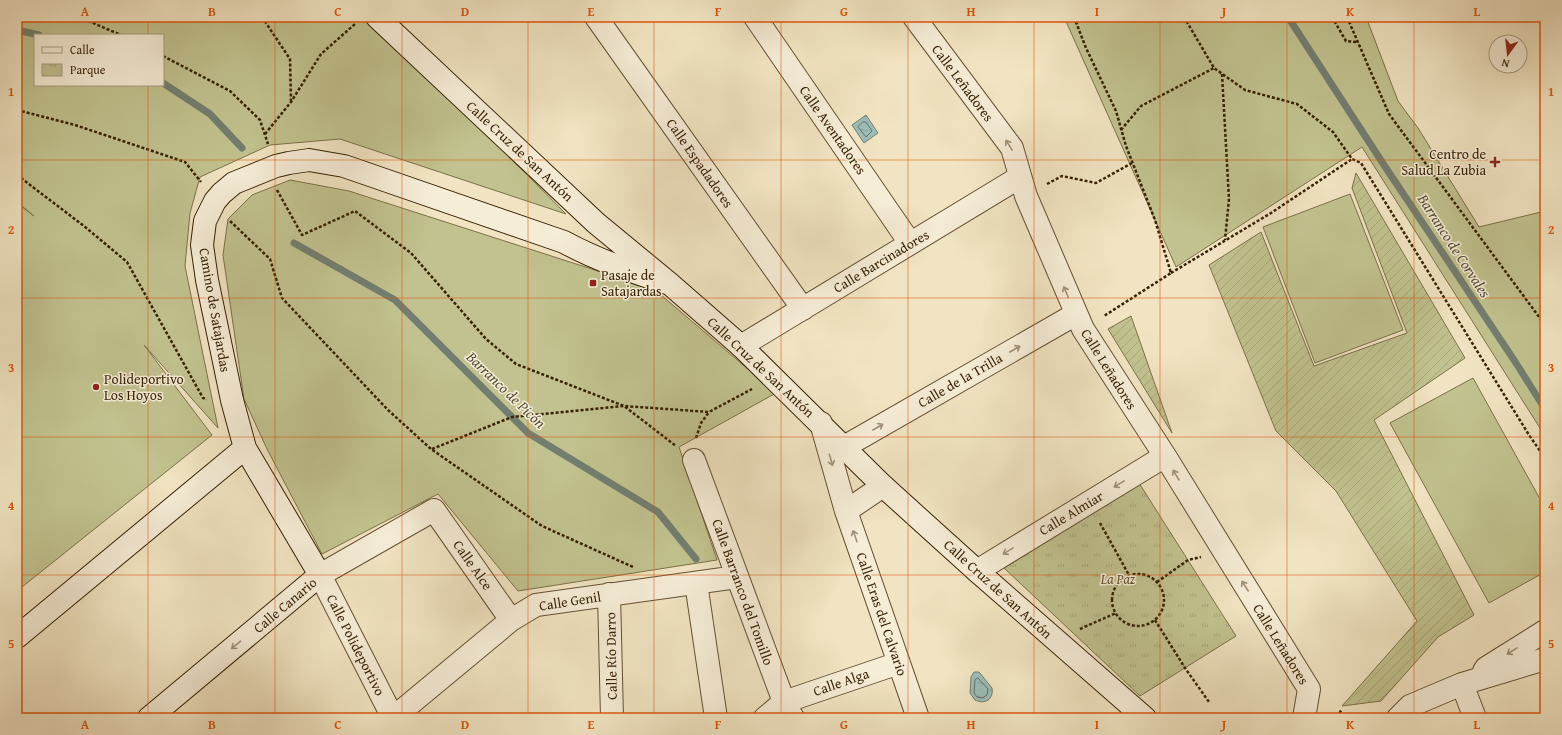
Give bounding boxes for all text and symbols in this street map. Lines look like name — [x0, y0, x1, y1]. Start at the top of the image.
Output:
text: A — [81, 2, 90, 21]
text: B — [208, 2, 216, 21]
text: C — [334, 2, 342, 21]
text: D — [461, 2, 469, 21]
text: E — [588, 2, 595, 21]
text: F — [715, 2, 722, 21]
text: G — [840, 2, 848, 21]
text: H — [966, 2, 976, 21]
text: I — [1095, 2, 1099, 21]
text: J — [1220, 2, 1227, 21]
text: K — [1346, 2, 1355, 21]
text: L — [1474, 2, 1481, 21]
legend — [34, 34, 164, 86]
north arrow — [1488, 34, 1528, 74]
street label: Calle Leñadores — [927, 40, 999, 126]
text: Calle — [70, 41, 95, 58]
text: N — [1499, 55, 1511, 72]
text: Parque — [70, 61, 106, 78]
street label: Calle Aventadores — [795, 81, 871, 179]
text: 1 — [8, 82, 14, 101]
text: 1 — [1548, 82, 1554, 101]
street label: Calle Cruz de San Antón — [462, 96, 578, 206]
street label: Calle Espadadores — [662, 114, 738, 212]
one-way arrow — [1005, 140, 1013, 151]
place label: Centro de Salud La Zubia — [1401, 144, 1486, 180]
marker: Centro de Salud La Zubia — [1489, 156, 1501, 168]
water label: Barranco de Corvales — [1412, 189, 1496, 302]
text: 2 — [8, 220, 15, 239]
text: 2 — [1548, 220, 1555, 239]
street label: Calle Barcinadores — [829, 224, 933, 298]
street label: Camino de Satajardas — [194, 246, 236, 374]
place label: Pasaje de Satajardas — [601, 265, 662, 301]
marker: Pasaje de Satajardas — [588, 278, 598, 288]
one-way arrow — [1062, 286, 1070, 298]
street label: Calle Cruz de San Antón — [703, 312, 819, 422]
street label: Calle Leñadores — [1076, 325, 1142, 413]
one-way arrow — [1009, 344, 1021, 352]
water label: Barranco de Picón — [461, 346, 551, 433]
street label: Calle de la Trilla — [914, 348, 1006, 412]
text: 3 — [8, 358, 14, 377]
text: 3 — [1548, 358, 1554, 377]
place label: Polideportivo Los Hoyos — [104, 369, 184, 405]
marker: Polideportivo Los Hoyos — [91, 382, 101, 392]
one-way arrow — [872, 423, 884, 431]
one-way arrow — [828, 454, 835, 467]
one-way arrow — [1172, 470, 1180, 481]
one-way arrow — [1113, 480, 1125, 488]
street label: Calle Almiar — [1035, 486, 1107, 540]
text: 4 — [8, 496, 15, 515]
text: 4 — [1548, 496, 1555, 515]
street label: Calle Barranco del Tomillo — [707, 516, 779, 668]
one-way arrow — [850, 530, 858, 542]
street label: Calle Cruz de San Antón — [939, 535, 1057, 643]
street label: Calle Alce — [448, 536, 498, 594]
one-way arrow — [1002, 548, 1014, 556]
street label: Calle Eras del Calvario — [852, 550, 912, 678]
park label: La Paz — [1100, 569, 1136, 589]
street label: Calle Canario — [249, 572, 321, 638]
one-way arrow — [1240, 580, 1248, 592]
street label: Calle Genil — [538, 586, 602, 616]
street label: Calle Polideportivo — [322, 591, 390, 699]
street label: Calle Leñadores — [1248, 600, 1314, 688]
street label: Calle Río Darro — [600, 612, 622, 700]
text: 5 — [8, 634, 15, 653]
text: 5 — [1548, 634, 1555, 653]
one-way arrow — [231, 641, 242, 650]
one-way arrow — [1506, 648, 1518, 656]
street label: Calle Alga — [810, 663, 872, 701]
text: A — [81, 715, 90, 734]
text: B — [208, 715, 216, 734]
text: C — [334, 715, 342, 734]
text: D — [461, 715, 469, 734]
text: E — [588, 715, 595, 734]
text: F — [715, 715, 722, 734]
text: G — [840, 715, 848, 734]
text: H — [966, 715, 976, 734]
text: I — [1095, 715, 1099, 734]
text: J — [1220, 715, 1227, 734]
text: K — [1346, 715, 1355, 734]
text: L — [1474, 715, 1481, 734]

